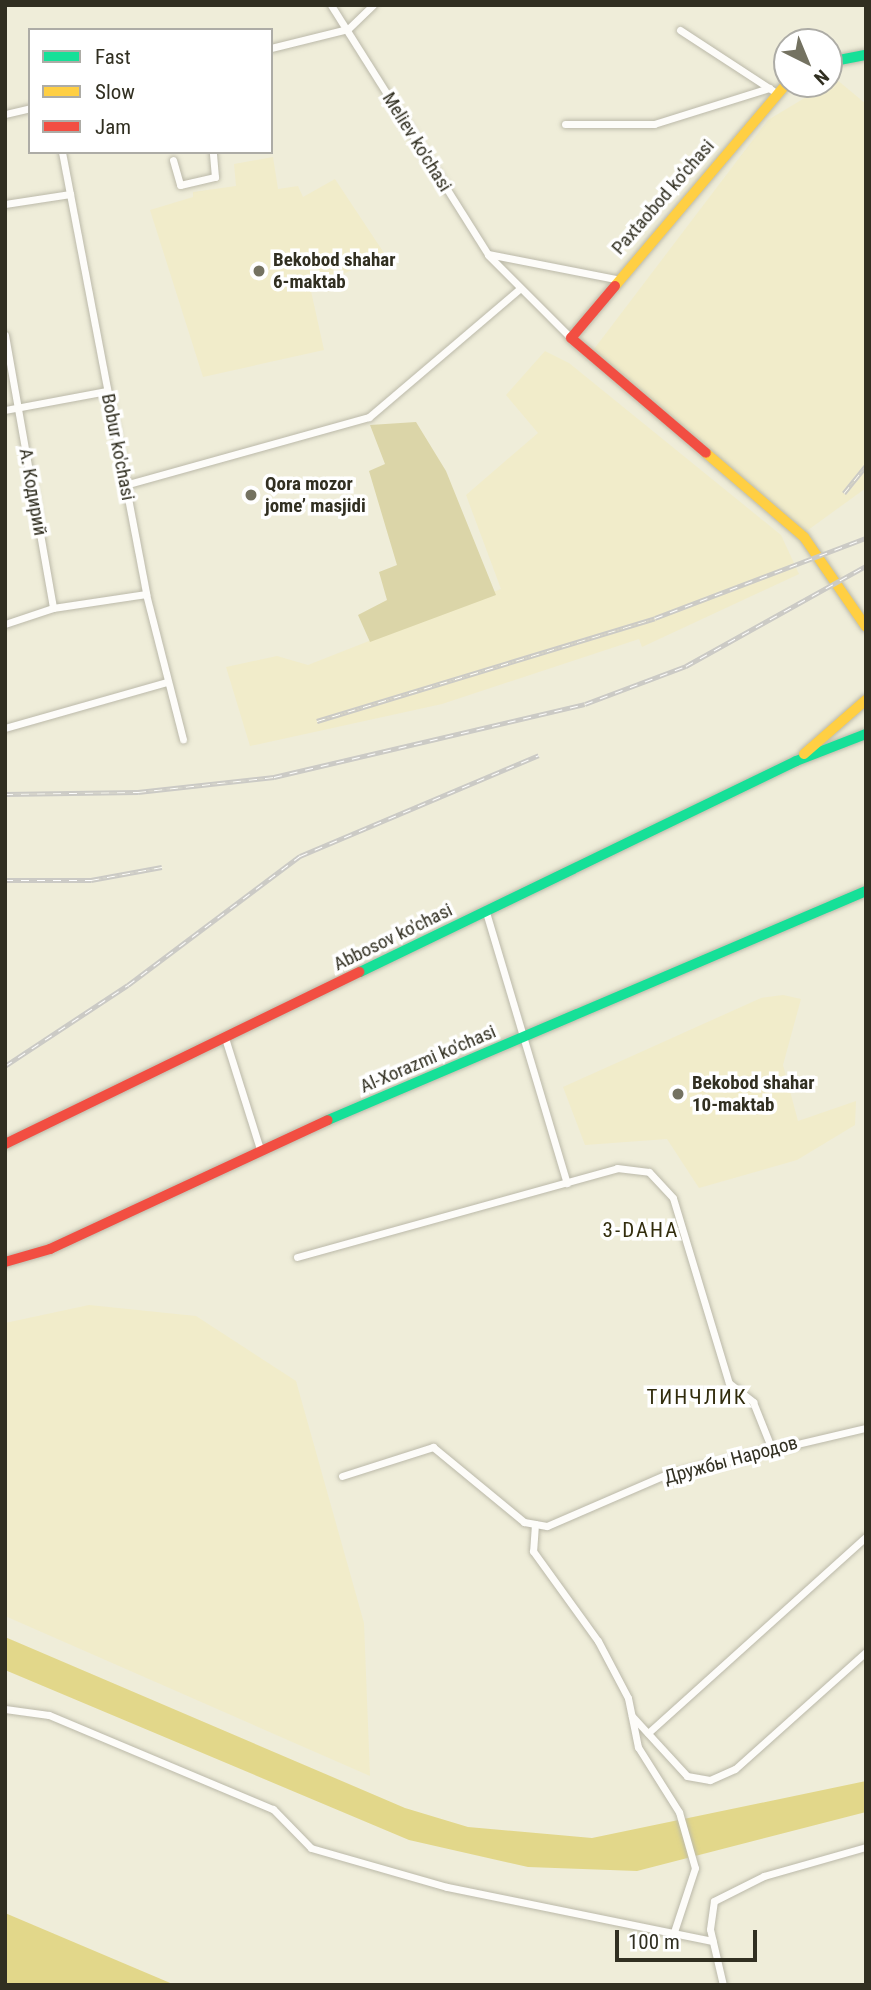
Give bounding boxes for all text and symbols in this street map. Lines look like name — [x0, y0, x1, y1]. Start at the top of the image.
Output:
legend — [28, 28, 273, 154]
north arrow — [773, 28, 843, 98]
text: Fast — [95, 45, 131, 69]
text: N — [809, 65, 833, 90]
text: Slow — [95, 80, 135, 104]
street label: Meliev ko'chasi — [377, 88, 457, 196]
text: Jam — [95, 115, 131, 139]
street label: Paxtaobod ko‘chasi — [607, 135, 719, 259]
place label: Bekobod shahar 6-maktab — [273, 249, 395, 293]
marker: Bekobod shahar 6-maktab — [251, 263, 267, 279]
street label: Bobur ko'chasi — [96, 392, 140, 502]
street label: А. Кодирий — [14, 447, 52, 537]
place label: Qora mozor jome’ masjidi — [265, 473, 366, 517]
marker: Qora mozor jome’ masjidi — [243, 487, 259, 503]
street label: Abbosov ko'chasi — [330, 898, 456, 976]
street label: Al-Xorazmi ko'chasi — [357, 1020, 499, 1098]
place label: Bekobod shahar 10-maktab — [692, 1072, 814, 1116]
marker: Bekobod shahar 10-maktab — [670, 1086, 686, 1102]
district label: 3-DAHA — [603, 1217, 679, 1243]
district label: ТИНЧЛИК — [647, 1384, 747, 1410]
street label: Дружбы Народов — [662, 1431, 800, 1489]
scale bar — [619, 1916, 761, 1960]
text: 100 m — [628, 1930, 680, 1954]

